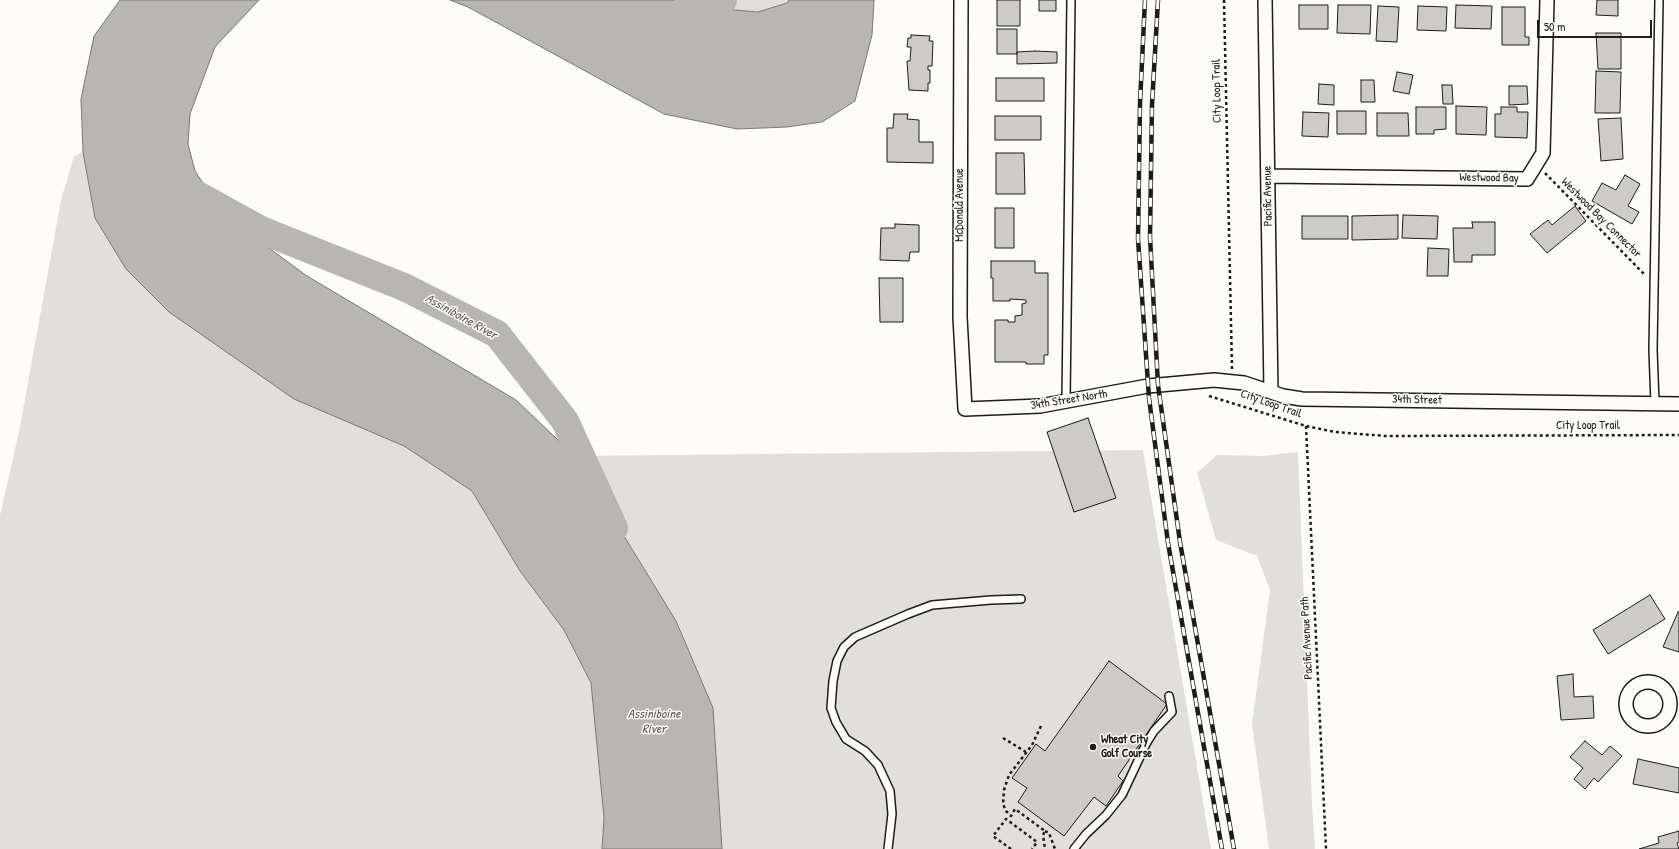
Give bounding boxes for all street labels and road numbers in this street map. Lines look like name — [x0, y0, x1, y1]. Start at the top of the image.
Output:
street label: City Loop Trail — [1209, 59, 1225, 123]
street label: Pacific Avenue — [1260, 166, 1276, 226]
street label: McDonald Avenue — [953, 168, 967, 242]
street label: Westwood Bay — [1459, 170, 1519, 186]
street label: Westwood Bay Connector — [1558, 175, 1644, 261]
street label: 34th Street North — [1030, 387, 1108, 413]
street label: City Loop Trail — [1238, 387, 1304, 421]
street label: 34th Street — [1392, 392, 1442, 408]
street label: City Loop Trail — [1556, 419, 1620, 433]
street label: Pacific Avenue Path — [1298, 596, 1316, 680]

